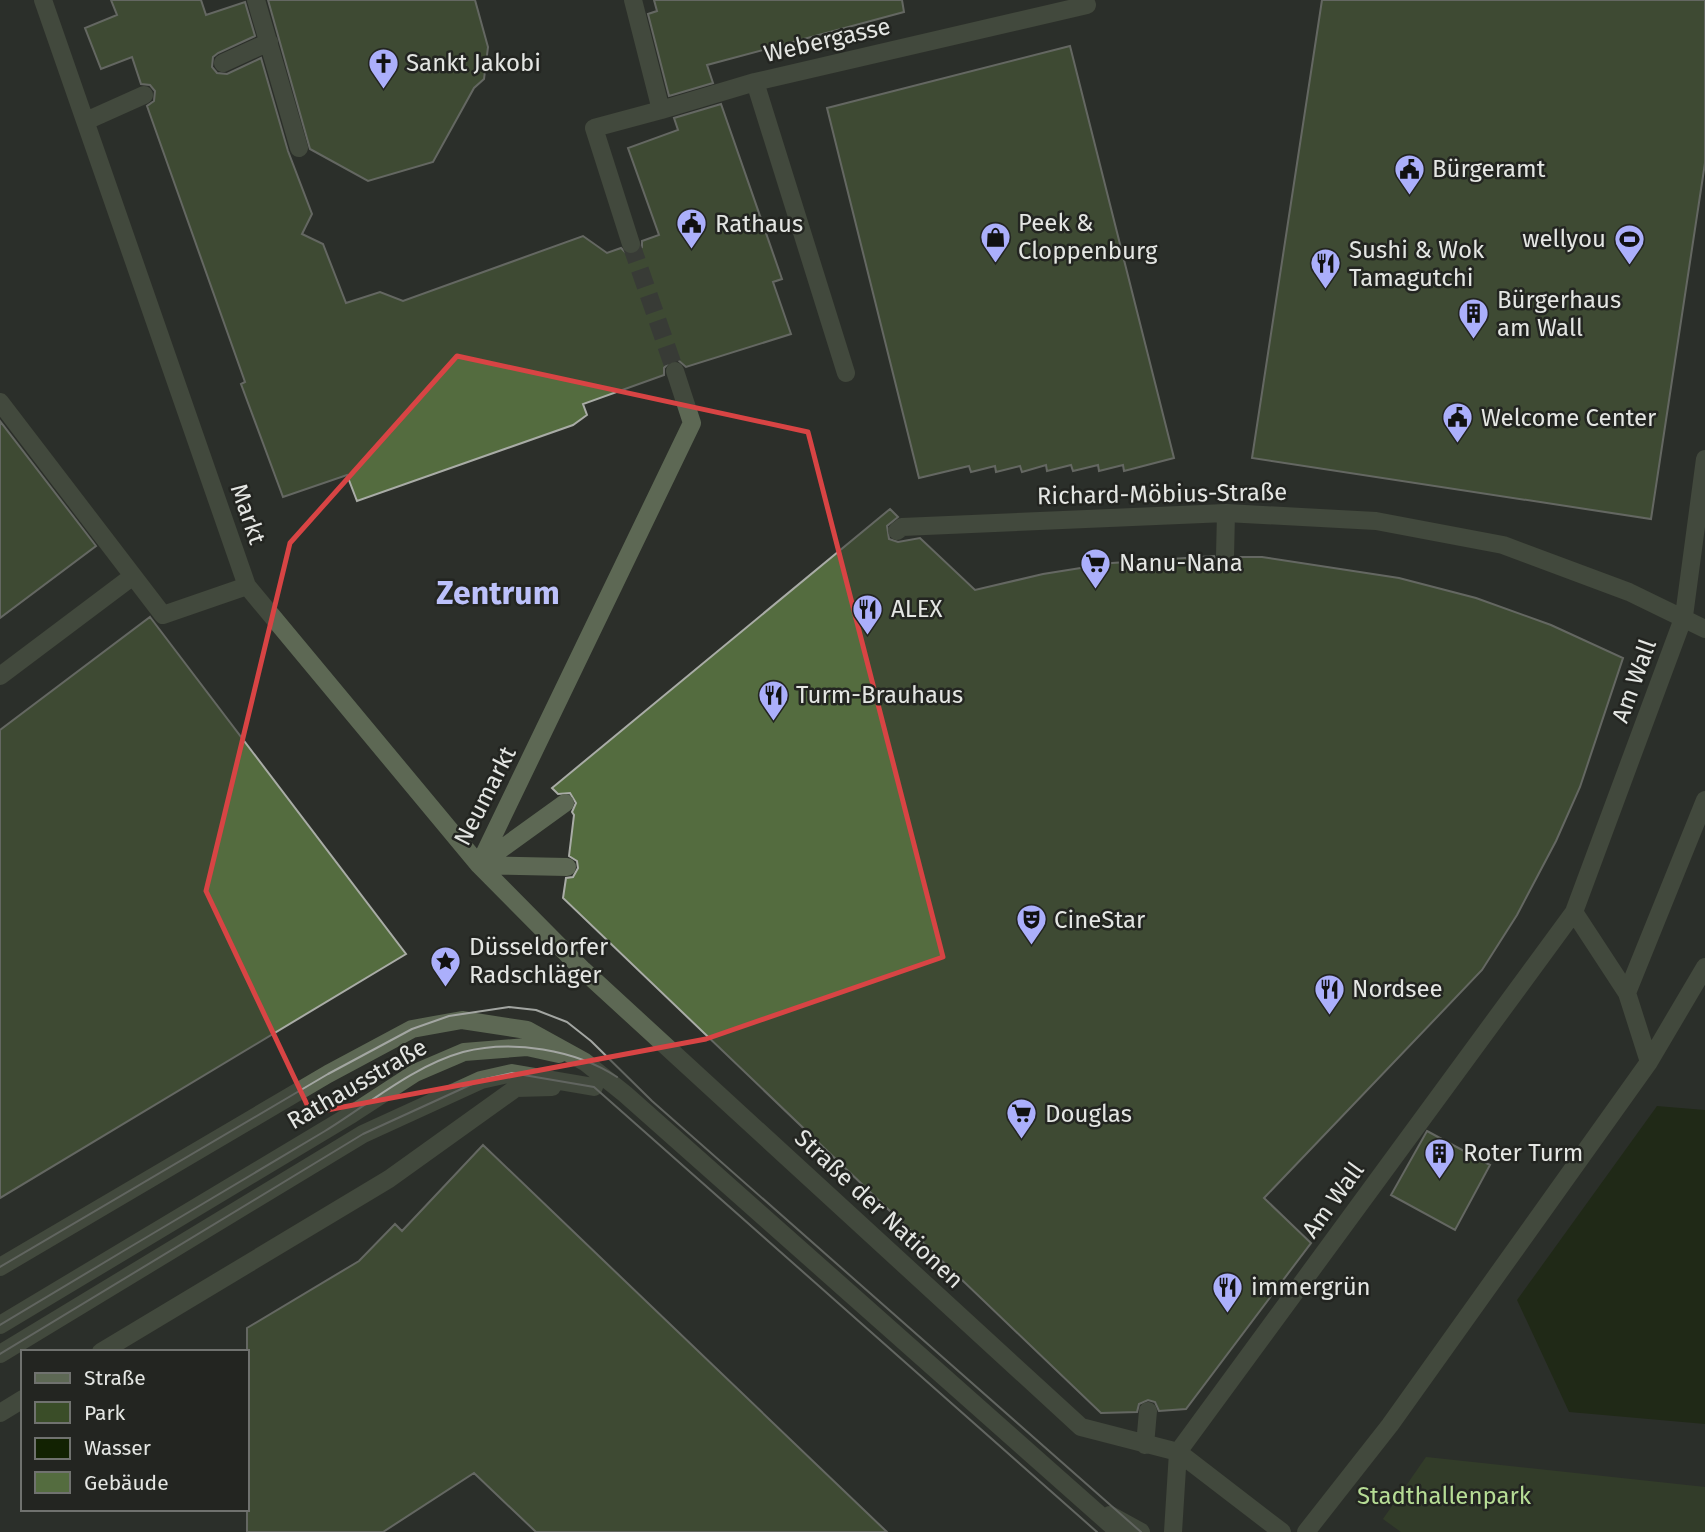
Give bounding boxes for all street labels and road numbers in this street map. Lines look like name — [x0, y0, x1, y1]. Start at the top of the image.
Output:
street label: Webergasse — [761, 12, 893, 68]
street label: Richard-Möbius-Straße — [1037, 478, 1287, 510]
street label: Markt — [225, 480, 271, 548]
street label: Am Wall — [1606, 635, 1662, 727]
street label: Neumarkt — [448, 742, 522, 850]
street label: Rathausstraße — [282, 1033, 432, 1135]
street label: Straße der Nationen — [789, 1124, 969, 1294]
street label: Am Wall — [1296, 1157, 1370, 1243]

